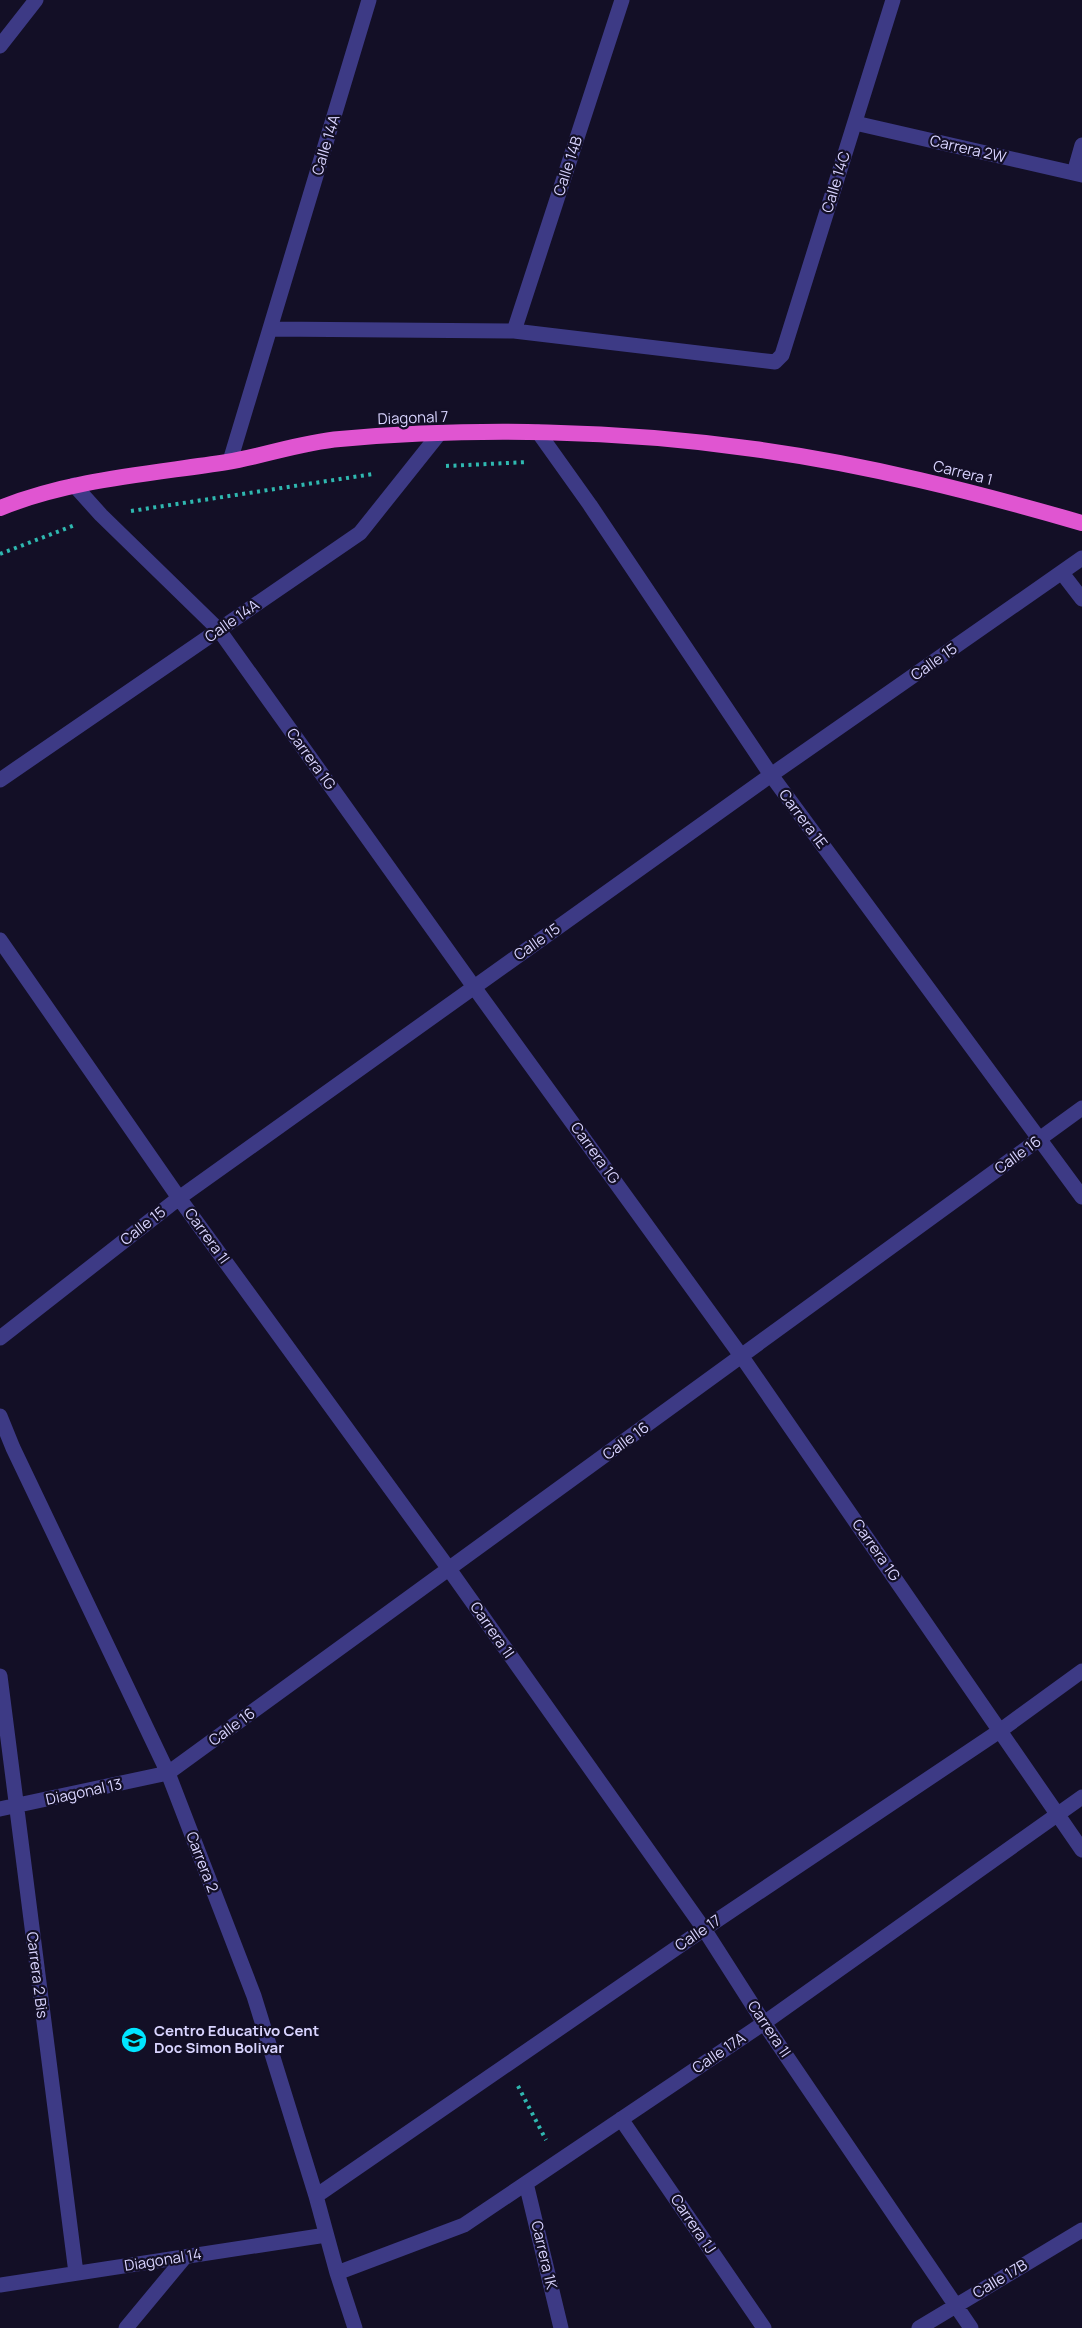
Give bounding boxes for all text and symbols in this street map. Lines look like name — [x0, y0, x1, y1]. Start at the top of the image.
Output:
street label: Calle 14A — [306, 112, 345, 178]
street label: Carrera 2W — [928, 130, 1008, 167]
street label: Calle 14B — [548, 133, 587, 198]
street label: Calle 14C — [816, 148, 855, 215]
street label: Diagonal 7 — [377, 406, 449, 429]
street label: Carrera 1 — [931, 455, 995, 490]
street label: Calle 14A — [200, 594, 264, 647]
street label: Calle 15 — [906, 638, 961, 685]
street label: Carrera 1G — [282, 724, 341, 794]
street label: Carrera 1E — [774, 785, 833, 853]
street label: Calle 15 — [509, 918, 564, 965]
street label: Carrera 1G — [566, 1118, 625, 1188]
street label: Calle 16 — [990, 1131, 1045, 1179]
street label: Calle 15 — [116, 1201, 170, 1250]
street label: Carrera 1I — [180, 1204, 235, 1268]
street label: Calle 16 — [598, 1417, 653, 1465]
street label: Carrera 1G — [847, 1514, 906, 1585]
street label: Carrera 1I — [465, 1597, 519, 1662]
street label: Calle 16 — [204, 1703, 259, 1751]
street label: Diagonal 13 — [44, 1773, 124, 1810]
street label: Carrera 2 — [181, 1828, 224, 1895]
street label: Calle 17 — [671, 1910, 725, 1956]
street label: Carrera 2 Bis — [22, 1930, 53, 2020]
street label: Carrera 1I — [743, 1996, 796, 2061]
place label: Centro Educativo Cent Doc Simon Bolivar — [154, 2020, 319, 2058]
school or university icon: Centro Educativo Cent Doc Simon Bolivar — [119, 2025, 149, 2055]
street label: Calle 17A — [688, 2027, 750, 2078]
street label: Carrera 1J — [666, 2190, 721, 2258]
street label: Carrera 1K — [526, 2219, 563, 2291]
street label: Diagonal 14 — [123, 2243, 203, 2276]
street label: Calle 17B — [968, 2254, 1031, 2303]

